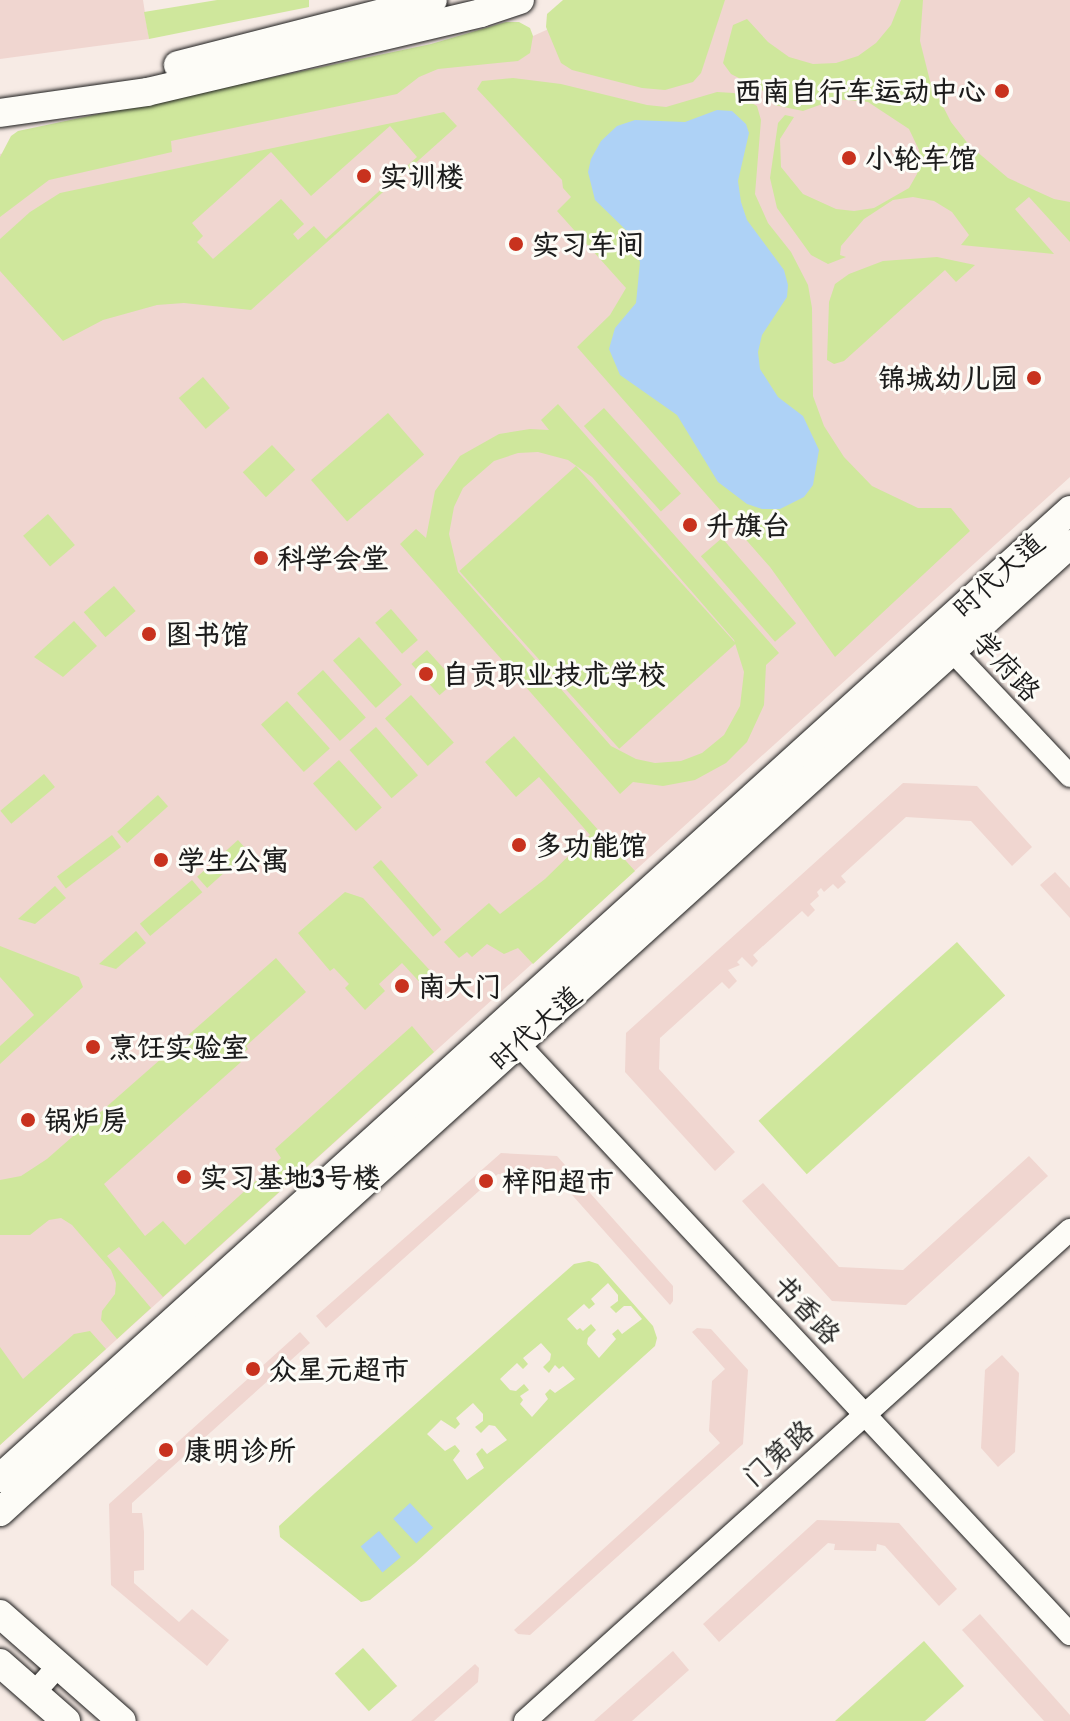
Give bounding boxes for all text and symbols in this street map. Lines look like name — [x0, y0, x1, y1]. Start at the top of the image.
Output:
place label: 西南自行车运动中心 — [734, 74, 986, 108]
marker: 西南自行车运动中心 — [993, 82, 1011, 100]
place label: 小轮车馆 — [865, 141, 977, 175]
marker: 小轮车馆 — [840, 149, 858, 167]
place label: 实训楼 — [380, 159, 464, 193]
marker: 实训楼 — [355, 167, 373, 185]
place label: 实习车间 — [532, 227, 644, 261]
marker: 实习车间 — [507, 235, 525, 253]
place label: 锦城幼儿园 — [878, 361, 1018, 395]
marker: 锦城幼儿园 — [1025, 369, 1043, 387]
place label: 升旗台 — [706, 508, 790, 542]
marker: 升旗台 — [681, 516, 699, 534]
street label: 时代大道 — [945, 525, 1051, 625]
place label: 科学会堂 — [277, 541, 389, 575]
marker: 科学会堂 — [252, 549, 270, 567]
place label: 图书馆 — [165, 617, 249, 651]
street label: 学府路 — [966, 624, 1048, 708]
marker: 图书馆 — [140, 625, 158, 643]
place label: 自贡职业技术学校 — [442, 657, 666, 691]
marker: 自贡职业技术学校 — [417, 665, 435, 683]
place label: 多功能馆 — [535, 828, 647, 862]
marker: 多功能馆 — [510, 836, 528, 854]
place label: 学生公寓 — [177, 843, 289, 877]
marker: 学生公寓 — [152, 851, 170, 869]
place label: 南大门 — [418, 969, 502, 1003]
marker: 南大门 — [393, 977, 411, 995]
street label: 时代大道 — [482, 978, 588, 1078]
place label: 烹饪实验室 — [109, 1030, 249, 1064]
marker: 烹饪实验室 — [84, 1038, 102, 1056]
place label: 锅炉房 — [44, 1103, 128, 1137]
marker: 锅炉房 — [19, 1111, 37, 1129]
place label: 实习基地3号楼 — [200, 1160, 381, 1194]
place label: 梓阳超市 — [502, 1164, 614, 1198]
marker: 实习基地3号楼 — [175, 1168, 193, 1186]
marker: 梓阳超市 — [477, 1172, 495, 1190]
street label: 书香路 — [766, 1267, 848, 1351]
place label: 众星元超市 — [269, 1352, 409, 1386]
marker: 众星元超市 — [244, 1360, 262, 1378]
street label: 门第路 — [736, 1412, 820, 1494]
place label: 康明诊所 — [184, 1433, 296, 1467]
marker: 康明诊所 — [155, 1439, 177, 1461]

